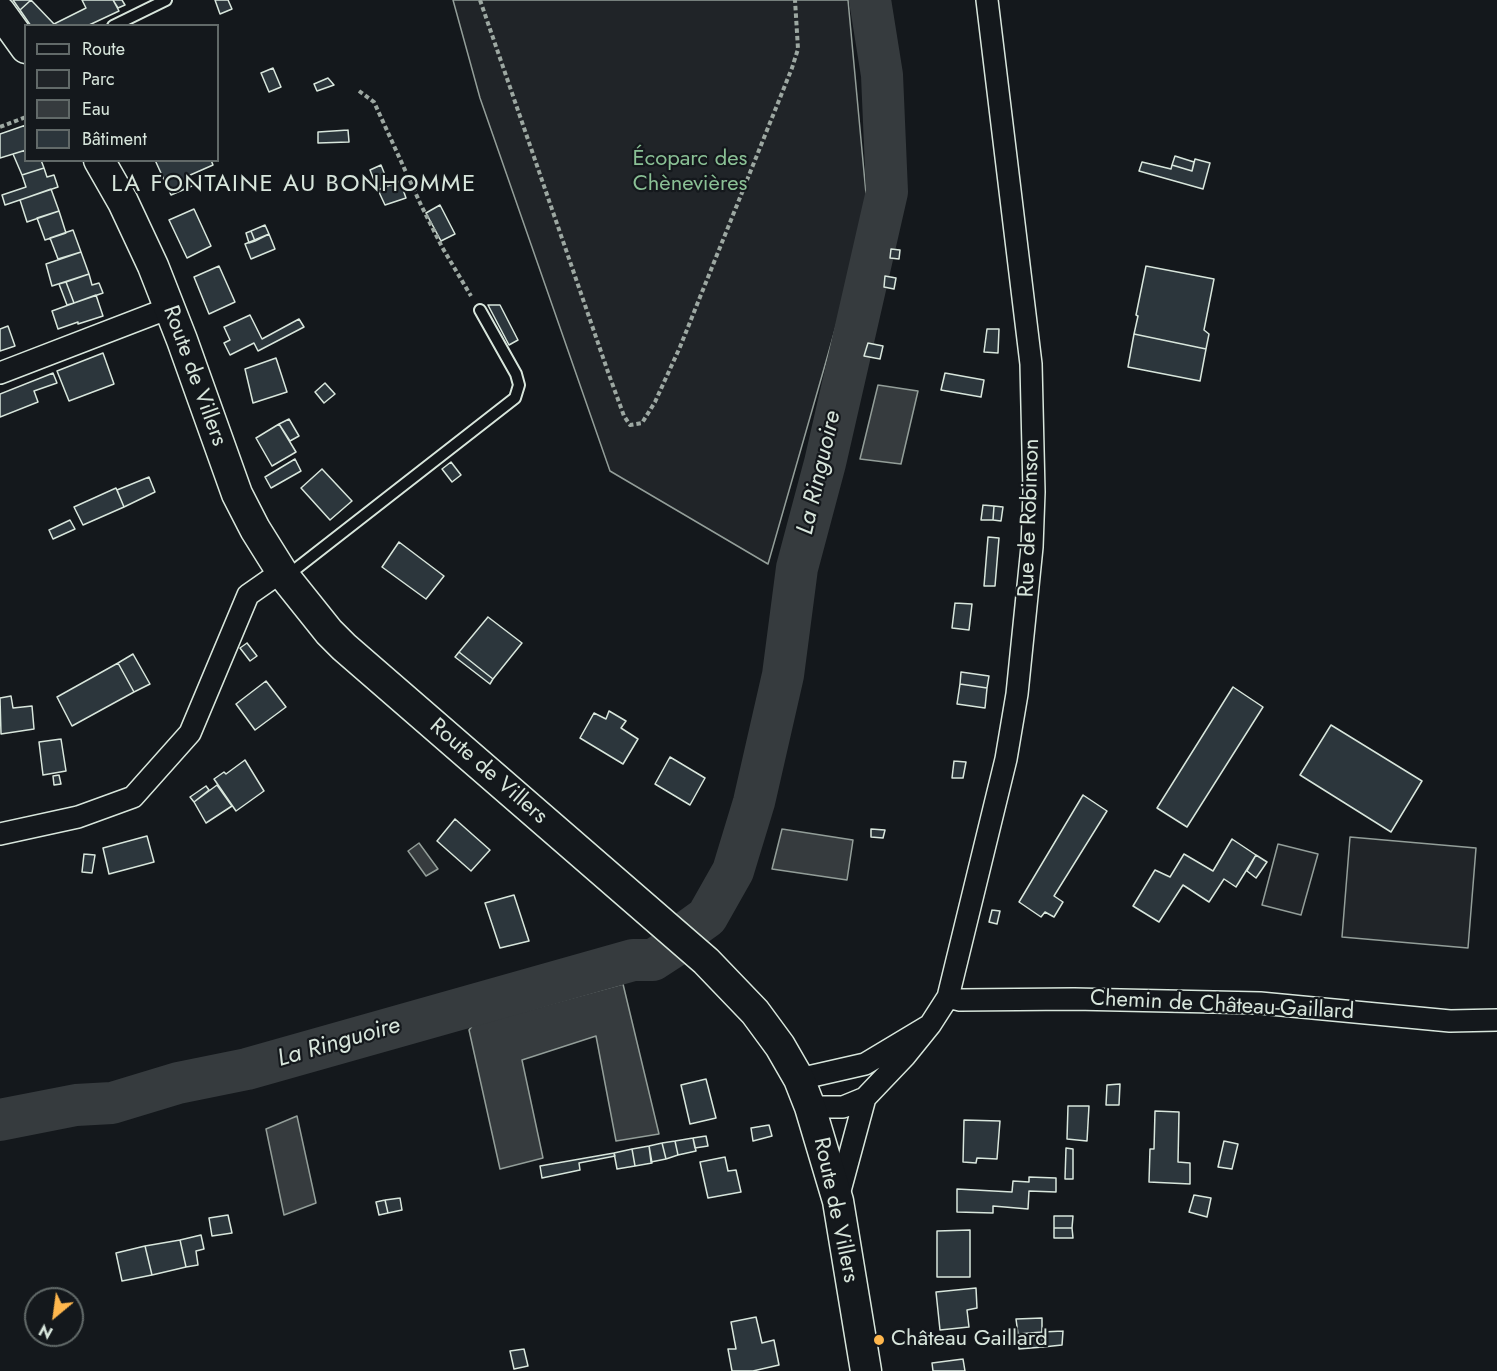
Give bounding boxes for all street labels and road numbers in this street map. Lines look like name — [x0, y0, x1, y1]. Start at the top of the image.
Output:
street label: Route de Villers — [156, 302, 232, 450]
street label: Rue de Robinson — [1014, 438, 1046, 598]
street label: Route de Villers — [424, 714, 552, 830]
street label: Chemin de Château-Gaillard — [1089, 986, 1355, 1026]
street label: Route de Villers — [807, 1135, 863, 1285]

